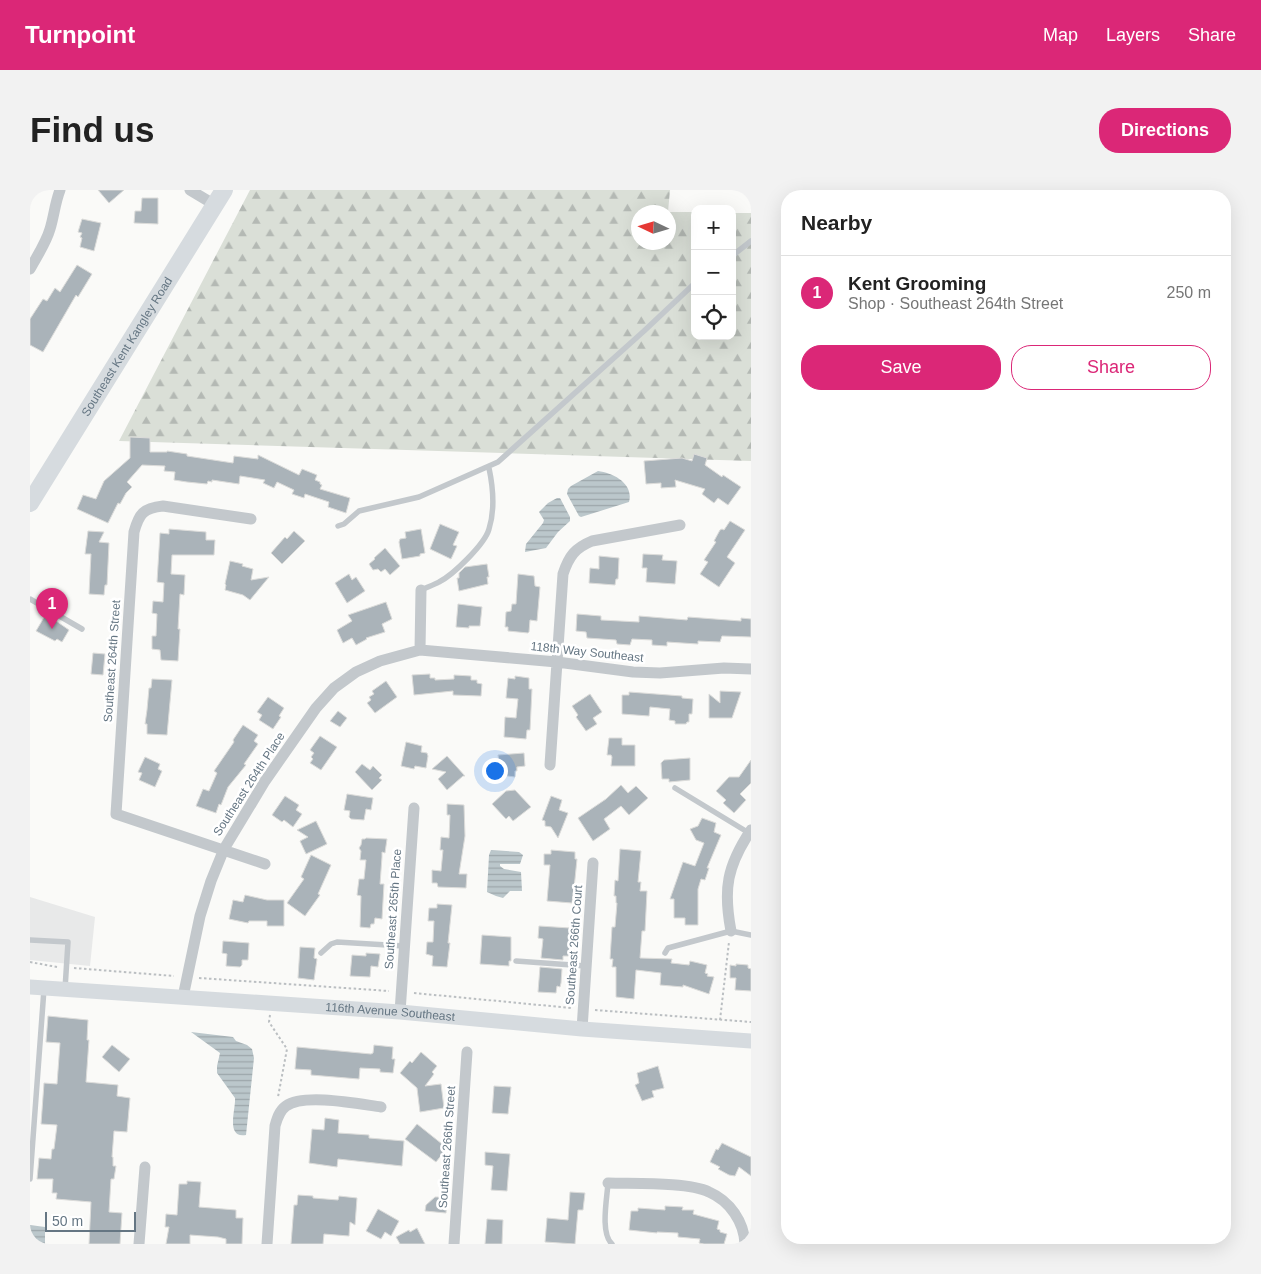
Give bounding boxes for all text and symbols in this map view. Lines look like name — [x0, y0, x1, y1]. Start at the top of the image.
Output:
text: Turnpoint — [25, 21, 135, 48]
text: Map — [1043, 25, 1078, 45]
text: Layers — [1106, 25, 1160, 45]
text: Share — [1188, 25, 1236, 45]
button: Directions — [1099, 108, 1231, 153]
text: Find us — [30, 110, 154, 149]
north arrow — [631, 205, 676, 250]
map controls — [691, 205, 736, 340]
button: + — [691, 205, 736, 250]
text: Nearby — [801, 211, 872, 234]
button: − — [691, 250, 736, 295]
text: Kent Grooming — [848, 273, 986, 294]
street label: Southeast Kent Kangley Road — [79, 274, 175, 419]
text: 1 — [813, 284, 821, 301]
text: 250 m — [1167, 284, 1211, 301]
button: locate — [691, 295, 736, 340]
text: Shop · Southeast 264th Street — [848, 295, 1063, 312]
button: Save — [801, 345, 1001, 390]
button: Share — [1011, 345, 1211, 390]
pin: 1 — [36, 588, 68, 629]
street label: Southeast 264th Street — [101, 599, 123, 723]
street label: 118th Way Southeast — [530, 639, 645, 665]
street label: Southeast 264th Place — [210, 729, 288, 838]
your location — [482, 758, 508, 784]
street label: Southeast 265th Place — [382, 848, 404, 970]
street label: Southeast 266th Court — [563, 884, 585, 1005]
street label: 116th Avenue Southeast — [325, 1000, 456, 1024]
street label: Southeast 266th Street — [436, 1085, 458, 1209]
scale bar — [45, 1209, 136, 1232]
text: 50 m — [52, 1213, 83, 1229]

